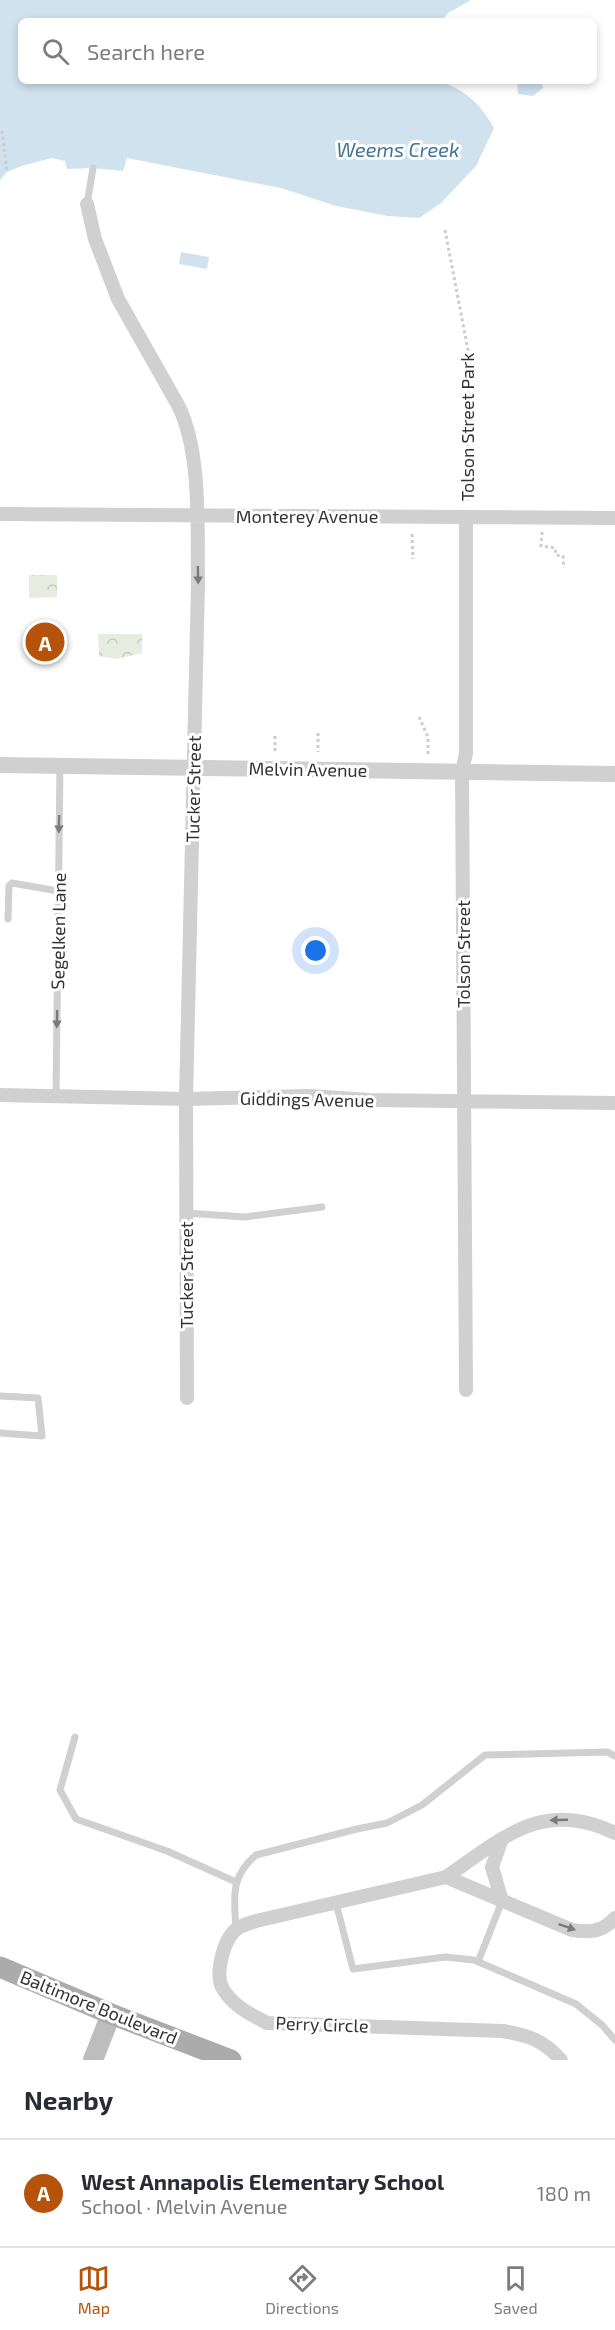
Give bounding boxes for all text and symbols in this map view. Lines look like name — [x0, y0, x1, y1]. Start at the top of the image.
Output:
search box — [18, 18, 597, 84]
icon: search — [39, 35, 72, 68]
text: Search here — [87, 38, 205, 64]
water label: Weems Creek — [336, 137, 460, 161]
street label: Tolson Street Park — [456, 353, 478, 501]
street label: Monterey Avenue — [236, 505, 378, 527]
one-way arrow — [193, 565, 203, 584]
pin: A — [26, 620, 64, 664]
street label: Tucker Street — [181, 735, 205, 843]
street label: Melvin Avenue — [248, 757, 368, 781]
one-way arrow — [54, 814, 64, 833]
street label: Segelken Lane — [46, 872, 70, 990]
street label: Tolson Street — [452, 900, 474, 1008]
your location — [301, 936, 330, 965]
one-way arrow — [52, 1009, 61, 1028]
street label: Giddings Avenue — [240, 1087, 374, 1111]
street label: Tucker Street — [175, 1221, 197, 1329]
one-way arrow — [550, 1816, 569, 1825]
one-way arrow — [558, 1923, 576, 1933]
street label: Baltimore Boulevard — [17, 1965, 181, 2049]
street label: Perry Circle — [275, 2011, 369, 2037]
text: Nearby — [24, 2084, 113, 2115]
text: West Annapolis Elementary School — [81, 2168, 444, 2194]
text: A — [37, 2181, 50, 2205]
text: 180 m — [537, 2181, 591, 2205]
text: School · Melvin Avenue — [81, 2194, 287, 2218]
tab: Map — [77, 2262, 110, 2317]
tab: Directions — [265, 2262, 339, 2317]
tab: Saved — [494, 2262, 538, 2317]

